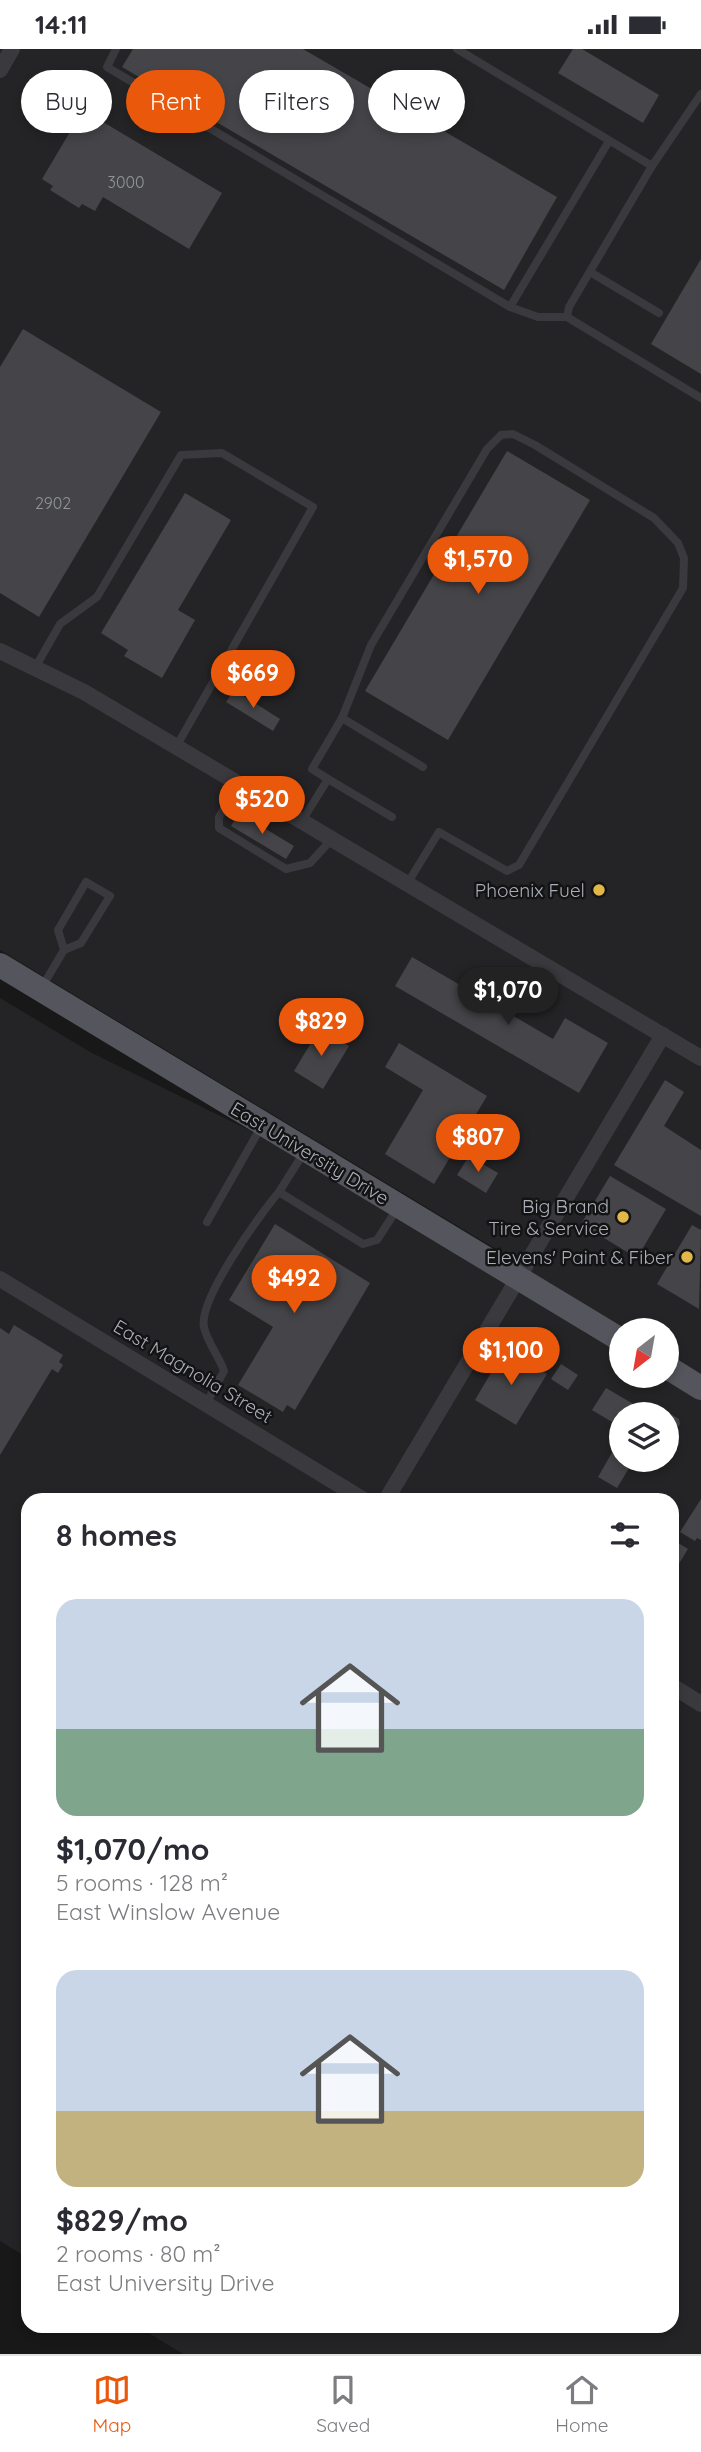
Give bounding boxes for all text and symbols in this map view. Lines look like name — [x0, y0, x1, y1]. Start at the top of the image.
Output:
text: 14:11 — [35, 8, 88, 41]
chip: Buy — [21, 70, 112, 133]
chip: Rent — [126, 70, 225, 133]
chip: Filters — [239, 70, 354, 133]
chip: New — [368, 70, 465, 133]
house number: 3000 — [108, 172, 144, 192]
house number: 2902 — [35, 493, 71, 513]
pin: $1,570 — [421, 537, 535, 596]
text: $1,570 — [444, 544, 513, 573]
pin: $669 — [212, 651, 294, 710]
text: $669 — [227, 658, 279, 687]
pin: $520 — [221, 777, 303, 836]
text: $520 — [235, 784, 289, 813]
place label: Phoenix Fuel — [475, 878, 585, 902]
marker: Phoenix Fuel — [591, 882, 607, 898]
pin: $1,070 — [451, 967, 565, 1027]
text: $1,070 — [474, 975, 542, 1004]
pin: $829 — [280, 999, 362, 1058]
text: $829 — [295, 1006, 347, 1035]
street label: East University Drive — [226, 1096, 394, 1210]
pin: $807 — [437, 1115, 519, 1174]
text: $807 — [452, 1122, 504, 1151]
place label: Big Brand Tire & Service — [488, 1194, 609, 1240]
marker: Big Brand Tire & Service — [615, 1209, 631, 1225]
place label: Elevens' Paint & Fiber — [486, 1245, 674, 1269]
marker: Elevens' Paint & Fiber — [679, 1249, 695, 1265]
pin: $492 — [253, 1255, 335, 1315]
text: $492 — [268, 1263, 320, 1292]
street label: East Magnolia Street — [109, 1314, 277, 1428]
north arrow — [609, 1318, 679, 1388]
map controls — [609, 1318, 679, 1472]
pin: $1,100 — [454, 1327, 568, 1387]
text: $1,100 — [479, 1335, 543, 1364]
button: layers — [609, 1402, 679, 1472]
text: 8 homes — [56, 1516, 177, 1554]
icon: filters — [606, 1516, 644, 1554]
icon: home — [287, 1645, 413, 1771]
text: $1,070/mo — [56, 1830, 209, 1868]
text: 5 rooms · 128 m² — [56, 1868, 228, 1897]
text: East Winslow Avenue — [56, 1897, 280, 1926]
icon: home — [287, 2016, 413, 2142]
text: $829/mo — [56, 2201, 188, 2239]
text: 2 rooms · 80 m² — [56, 2239, 221, 2268]
text: East University Drive — [56, 2268, 275, 2297]
tab: Map — [92, 2371, 131, 2437]
tab: Saved — [316, 2371, 370, 2437]
tab: Home — [555, 2371, 609, 2437]

